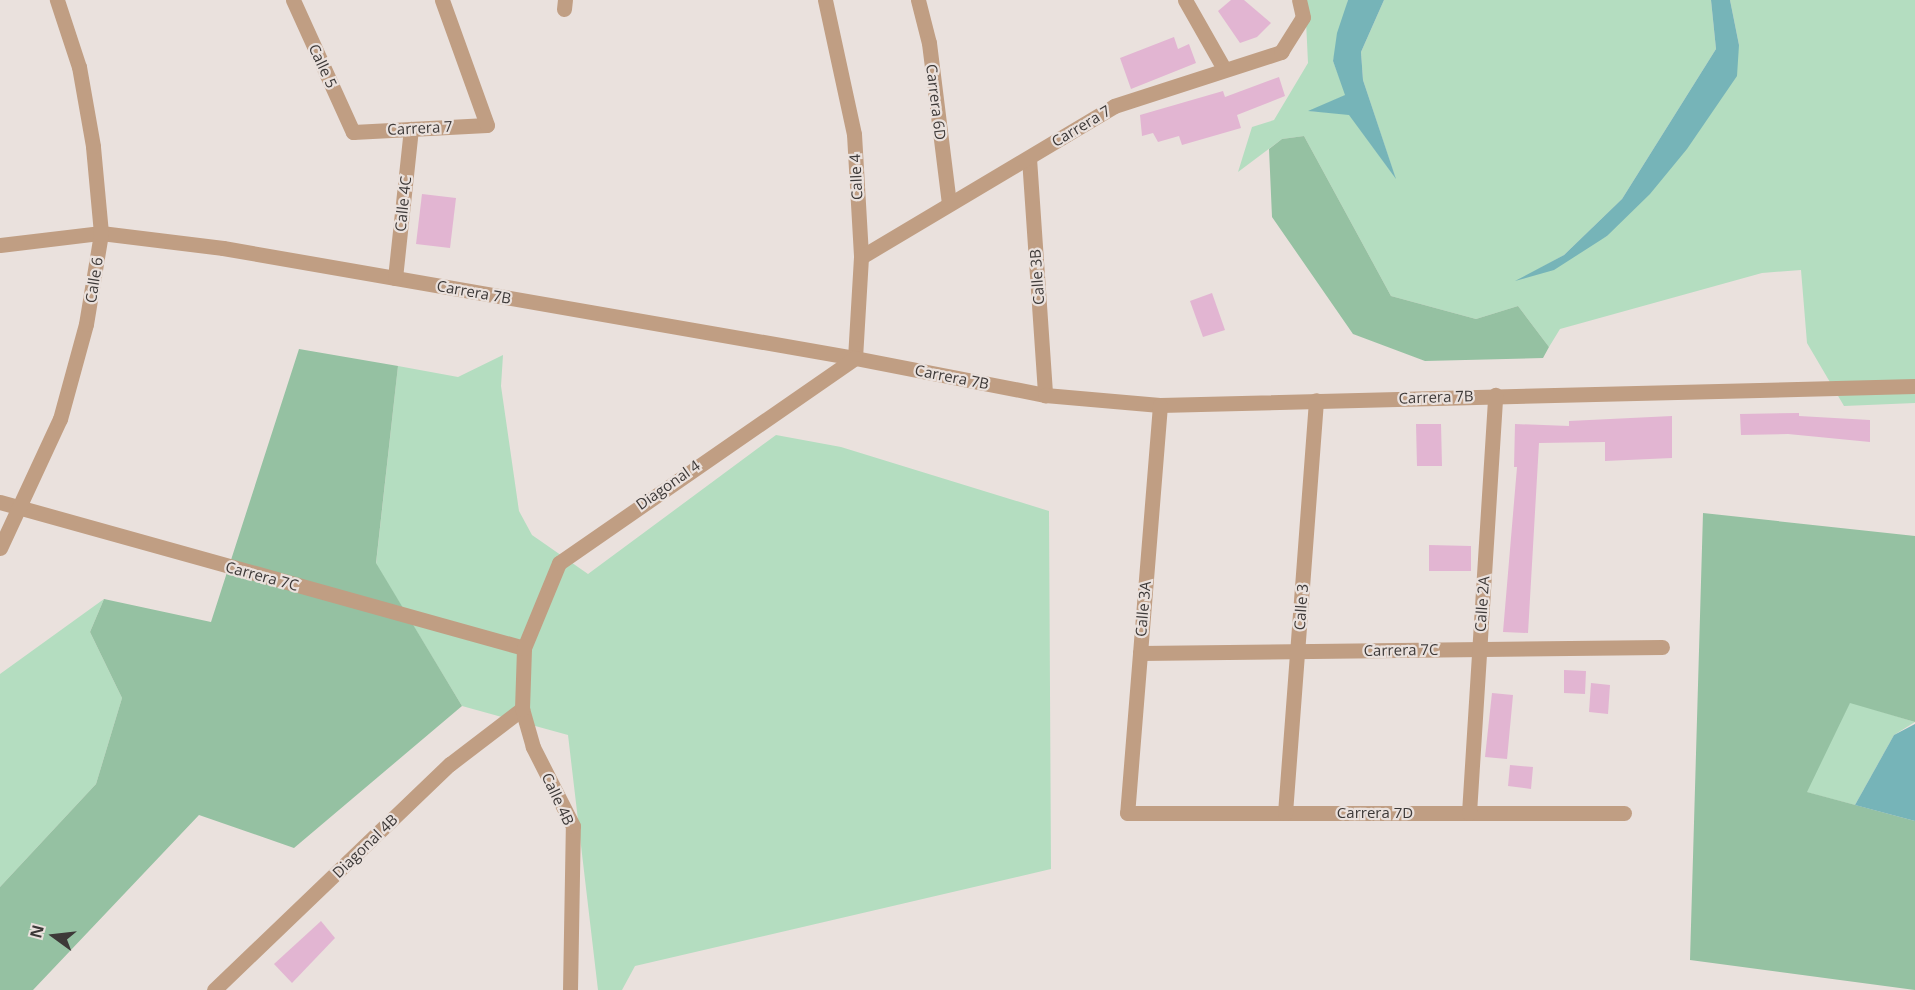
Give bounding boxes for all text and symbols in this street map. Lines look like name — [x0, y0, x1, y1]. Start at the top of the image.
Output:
street label: Calle 5 — [305, 41, 341, 91]
street label: Carrera 6D — [922, 63, 950, 141]
street label: Carrera 7 — [1048, 101, 1114, 151]
street label: Carrera 7 — [387, 117, 453, 139]
street label: Calle 4 — [846, 153, 866, 201]
street label: Calle 4C — [391, 175, 415, 233]
street label: Calle 3B — [1026, 248, 1048, 306]
street label: Calle 6 — [81, 256, 107, 304]
street label: Carrera 7B — [435, 277, 513, 307]
street label: Carrera 7B — [913, 361, 991, 393]
street label: Carrera 7B — [1398, 387, 1474, 407]
street label: Diagonal 4 — [633, 456, 703, 514]
street label: Carrera 7C — [224, 558, 300, 594]
street label: Calle 2A — [1471, 576, 1493, 632]
street label: Calle 3A — [1132, 580, 1154, 638]
street label: Calle 3 — [1290, 583, 1312, 631]
street label: Carrera 7C — [1363, 640, 1439, 660]
street label: Calle 4B — [538, 770, 578, 828]
street label: Carrera 7D — [1337, 804, 1413, 822]
street label: Diagonal 4B — [329, 810, 401, 882]
north arrow — [24, 906, 84, 966]
text: N — [24, 922, 49, 940]

